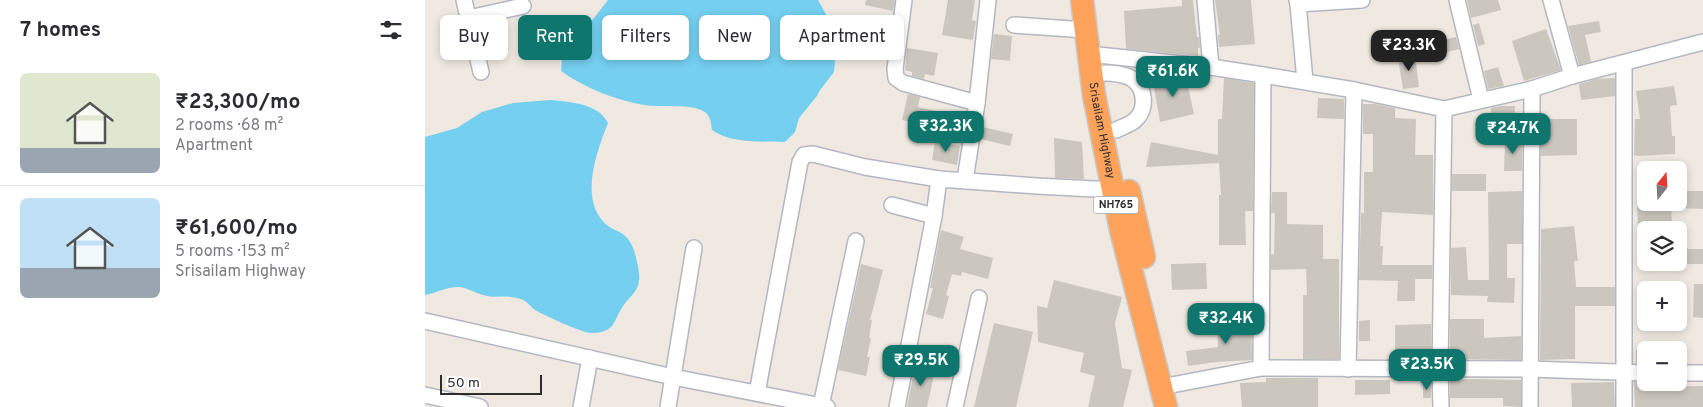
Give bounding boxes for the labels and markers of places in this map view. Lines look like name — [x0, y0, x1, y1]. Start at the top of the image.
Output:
pin: ₹23.3K — [1368, 30, 1450, 72]
pin: ₹61.6K — [1132, 56, 1214, 98]
pin: ₹32.3K — [905, 110, 987, 153]
pin: ₹24.7K — [1472, 112, 1554, 155]
pin: ₹32.4K — [1185, 302, 1267, 345]
pin: ₹29.5K — [880, 344, 962, 387]
pin: ₹23.5K — [1386, 348, 1468, 391]

